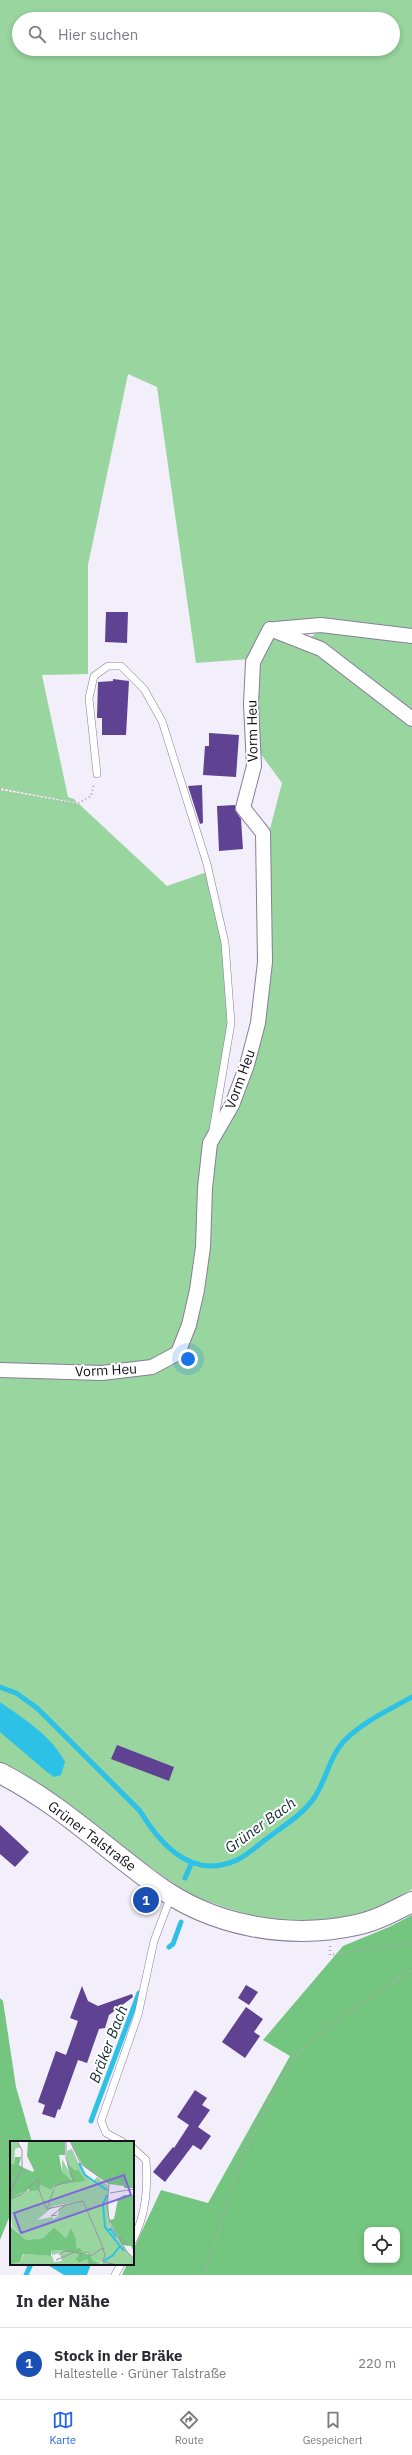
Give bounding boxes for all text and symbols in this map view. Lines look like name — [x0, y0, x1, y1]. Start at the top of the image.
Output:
search box — [12, 12, 400, 56]
icon: search — [26, 23, 48, 45]
text: Hier suchen — [58, 25, 138, 44]
street label: Vorm Heu — [242, 700, 262, 762]
street label: Vorm Heu — [221, 1047, 259, 1111]
your location — [178, 1349, 198, 1369]
street label: Vorm Heu — [74, 1359, 138, 1381]
water label: Grüner Bach — [221, 1793, 299, 1857]
street label: Grüner Talstraße — [44, 1797, 140, 1875]
pin: 1 — [133, 1885, 159, 1915]
water label: Bräker Bach — [85, 2003, 131, 2085]
inset map — [10, 2141, 134, 2265]
map controls — [364, 2227, 400, 2263]
button: locate — [364, 2227, 400, 2263]
text: In der Nähe — [16, 2290, 110, 2312]
text: Stock in der Bräke — [54, 2346, 182, 2365]
text: 1 — [25, 2355, 33, 2372]
text: 220 m — [358, 2355, 396, 2372]
text: Haltestelle · Grüner Talstraße — [54, 2365, 226, 2382]
tab: Karte — [49, 2409, 76, 2447]
tab: Route — [175, 2409, 204, 2447]
tab: Gespeichert — [303, 2409, 363, 2447]

